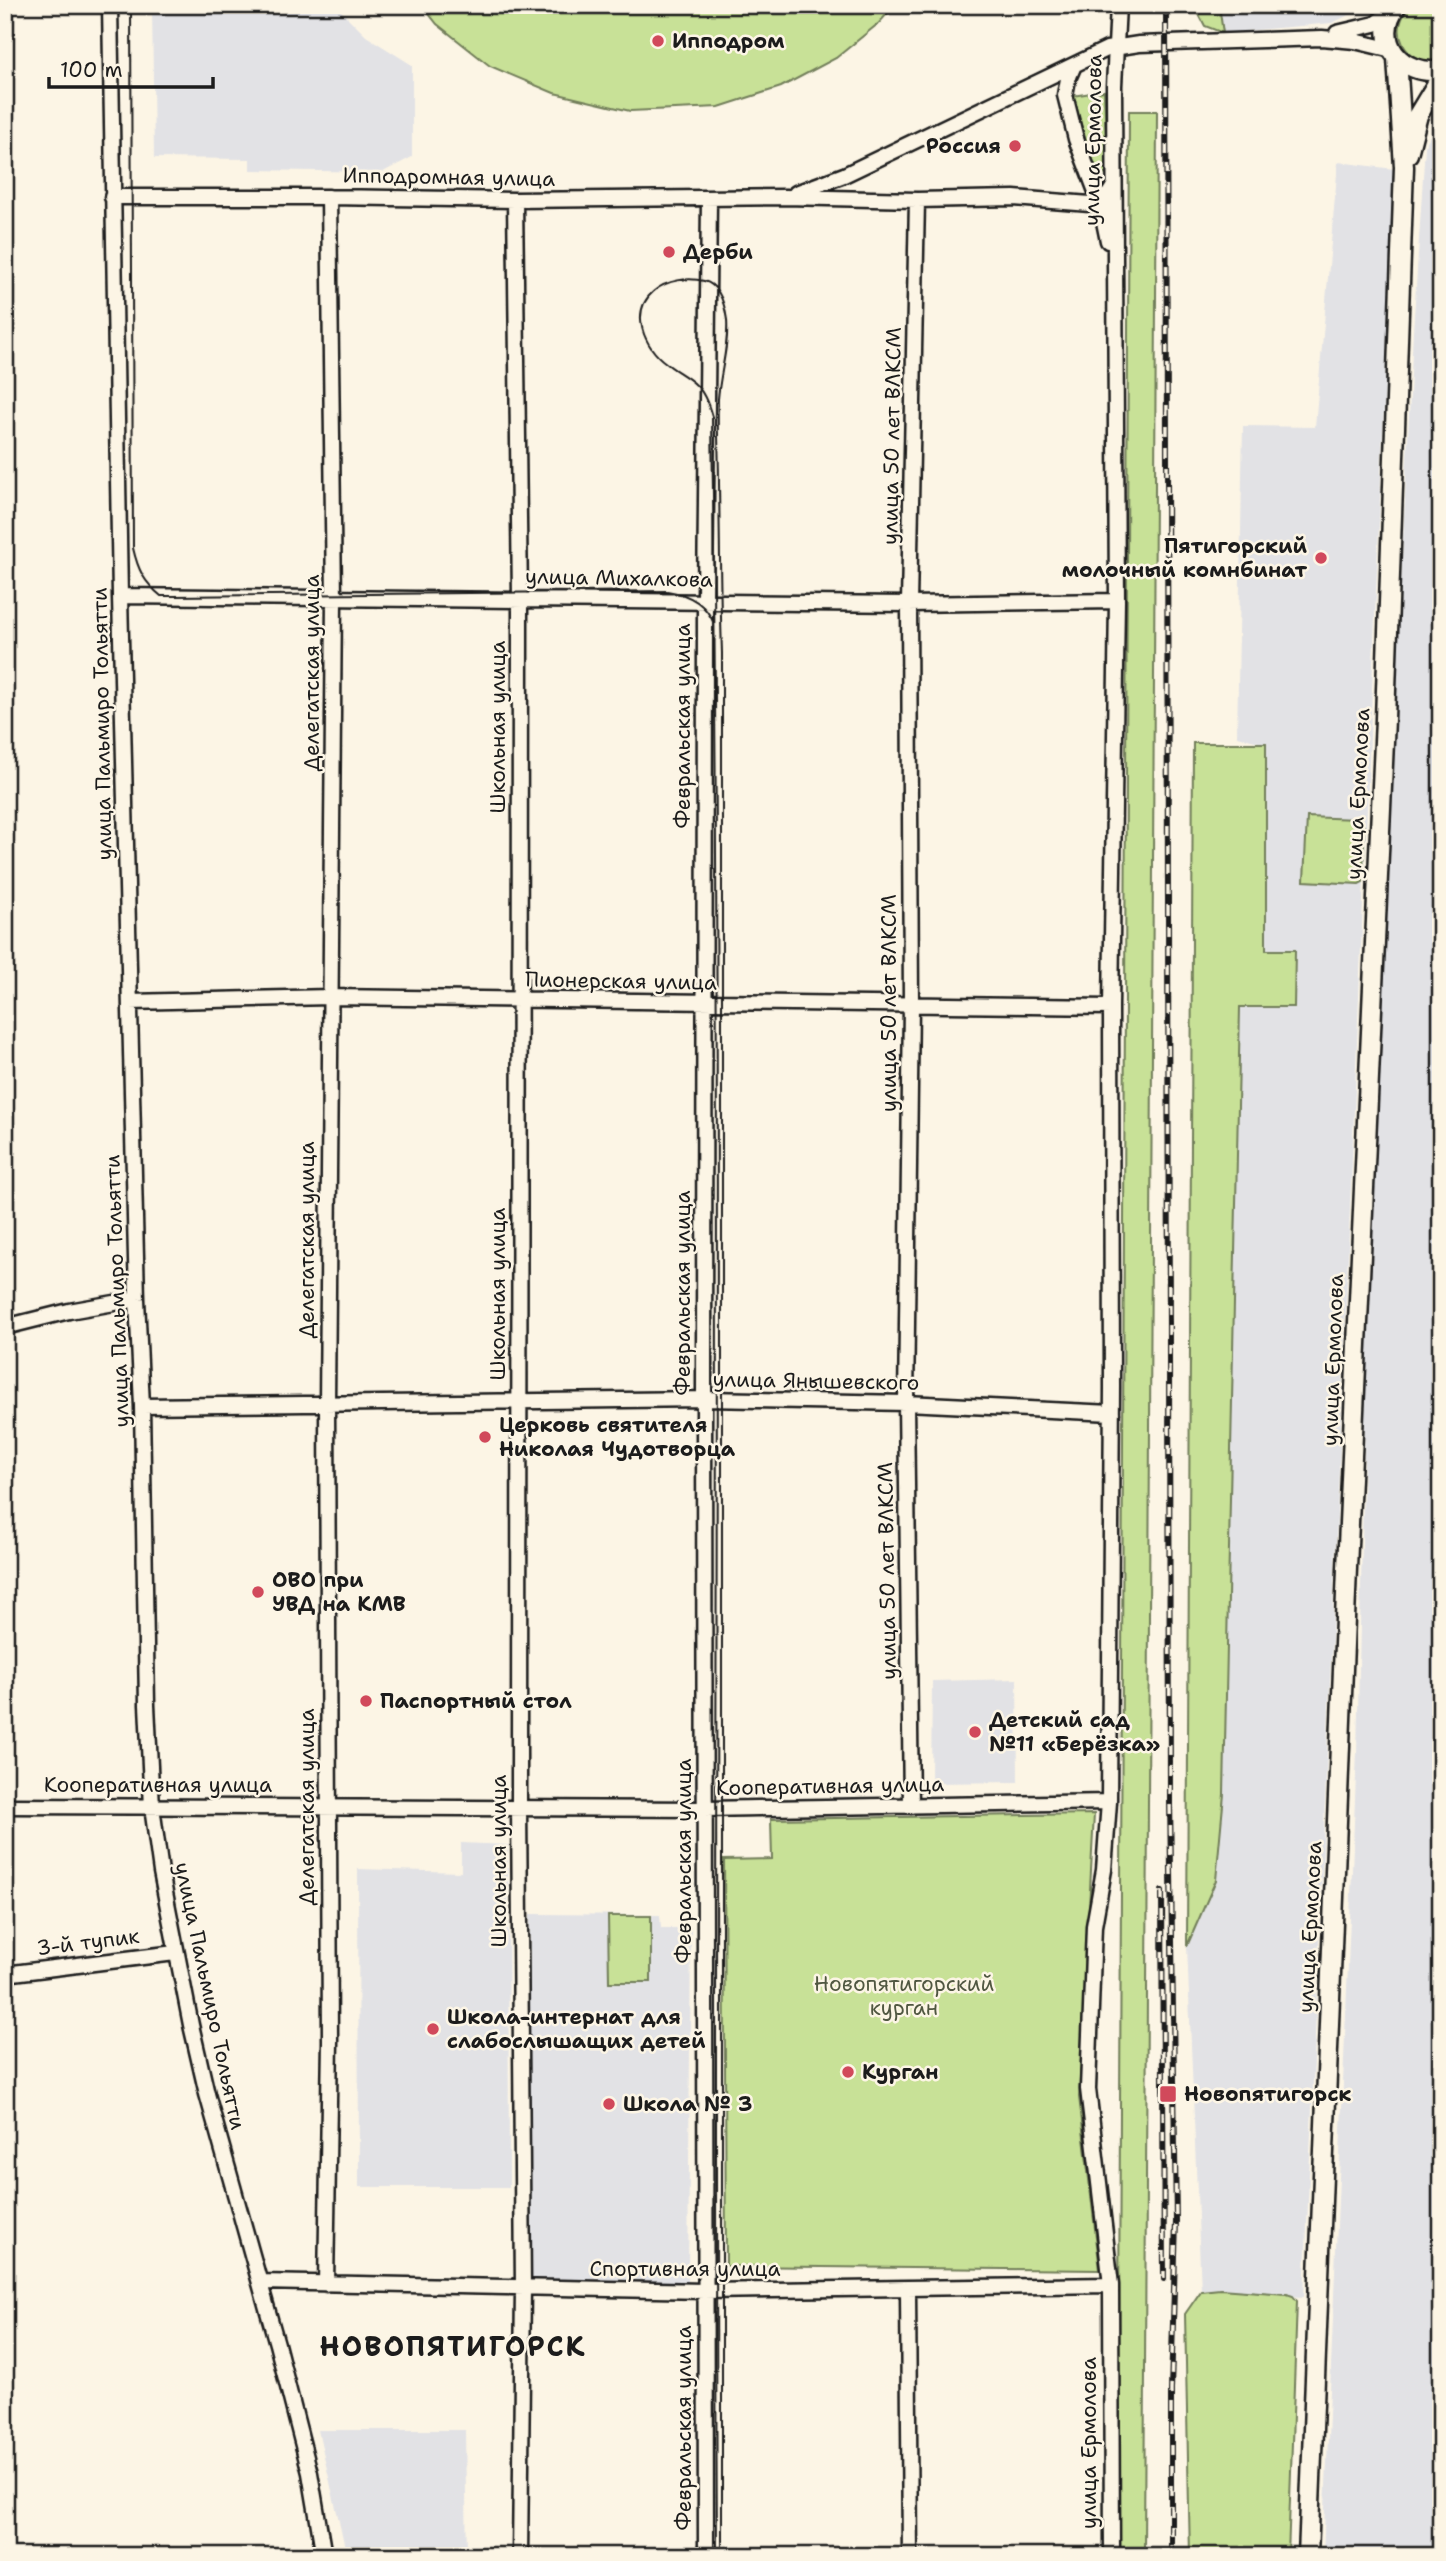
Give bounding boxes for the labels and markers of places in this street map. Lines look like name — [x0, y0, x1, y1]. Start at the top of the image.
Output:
place label: Ипподpом — [672, 27, 785, 55]
marker: Ипподpом — [650, 33, 666, 49]
place label: Россия — [926, 132, 1001, 160]
marker: Россия — [1007, 138, 1023, 154]
place label: Дерби — [683, 238, 753, 266]
marker: Дерби — [661, 244, 677, 260]
place label: Пятигорский молочный комнбинат — [1062, 532, 1307, 584]
marker: Пятигорский молочный комнбинат — [1313, 550, 1329, 566]
place label: Церковь святителя Николая Чудотворца — [499, 1411, 736, 1463]
marker: Церковь святителя Николая Чудотворца — [477, 1429, 493, 1445]
place label: ОВО при УВД на КМВ — [272, 1566, 406, 1618]
marker: ОВО при УВД на КМВ — [250, 1584, 266, 1600]
place label: Паспортный стол — [380, 1687, 572, 1715]
marker: Паспортный стол — [358, 1693, 374, 1709]
place label: Детский сад №11 «Берёзка» — [989, 1706, 1160, 1758]
marker: Детский сад №11 «Берёзка» — [967, 1724, 983, 1740]
place label: Школа-интернат для слабослышащих детей — [447, 2003, 706, 2055]
marker: Школа-интернат для слабослышащих детей — [425, 2021, 441, 2037]
place label: Курган — [862, 2058, 939, 2086]
marker: Курган — [840, 2064, 856, 2080]
place label: Новопятигорск — [1184, 2080, 1352, 2108]
marker: Новопятигорск — [1158, 2084, 1178, 2104]
place label: Школа № 3 — [623, 2090, 752, 2118]
marker: Школа № 3 — [601, 2096, 617, 2112]

